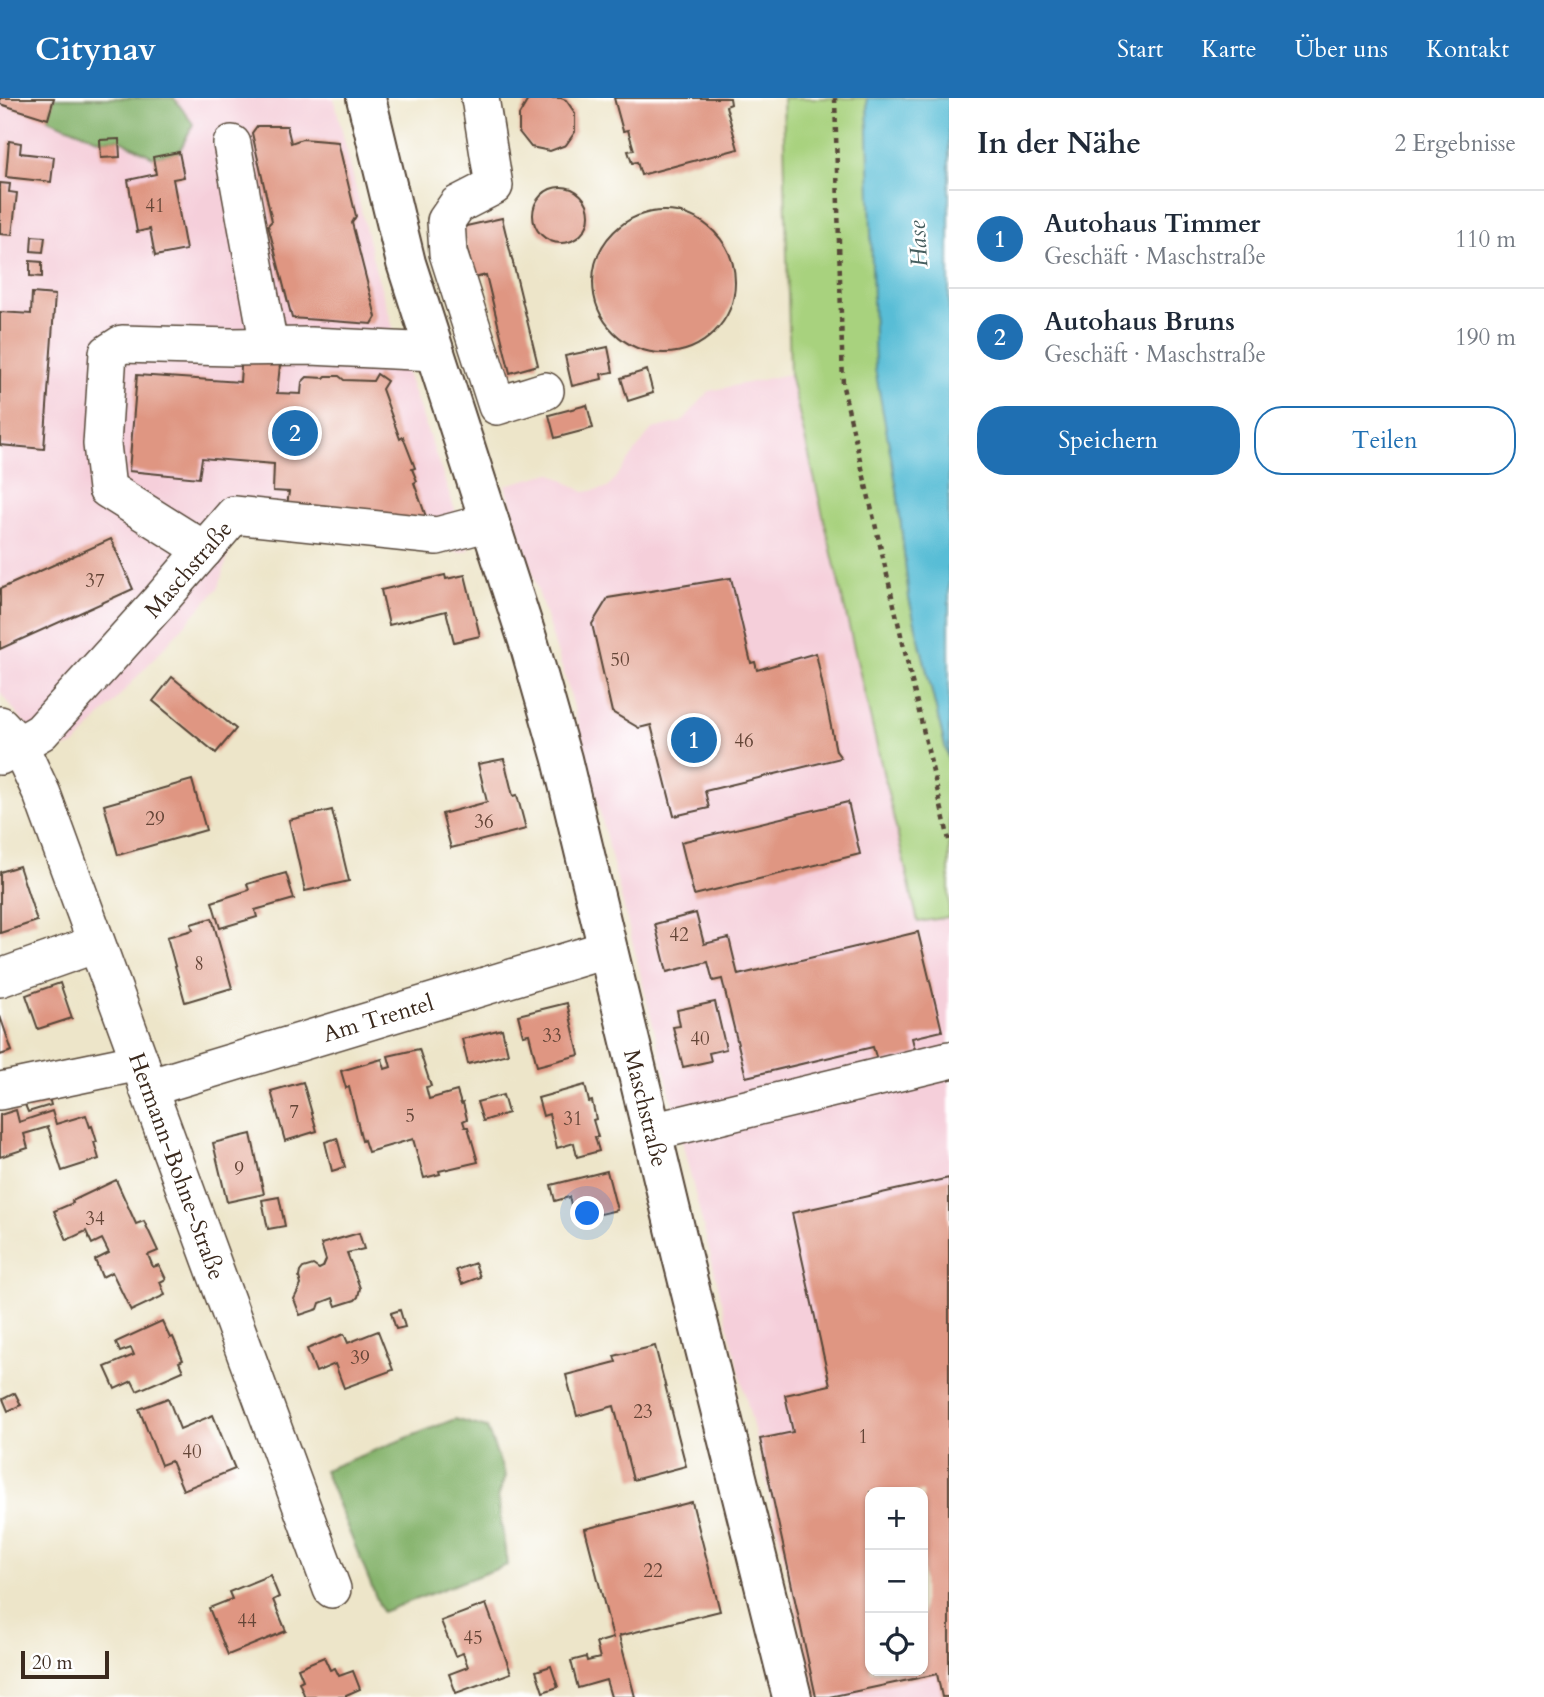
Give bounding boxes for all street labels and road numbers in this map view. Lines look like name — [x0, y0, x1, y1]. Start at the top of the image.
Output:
street label: Maschstraße — [137, 514, 239, 625]
street label: Am Trentel — [319, 987, 437, 1050]
street label: Maschstraße — [616, 1046, 675, 1170]
street label: Hermann-Bohne-Straße — [121, 1048, 232, 1284]

